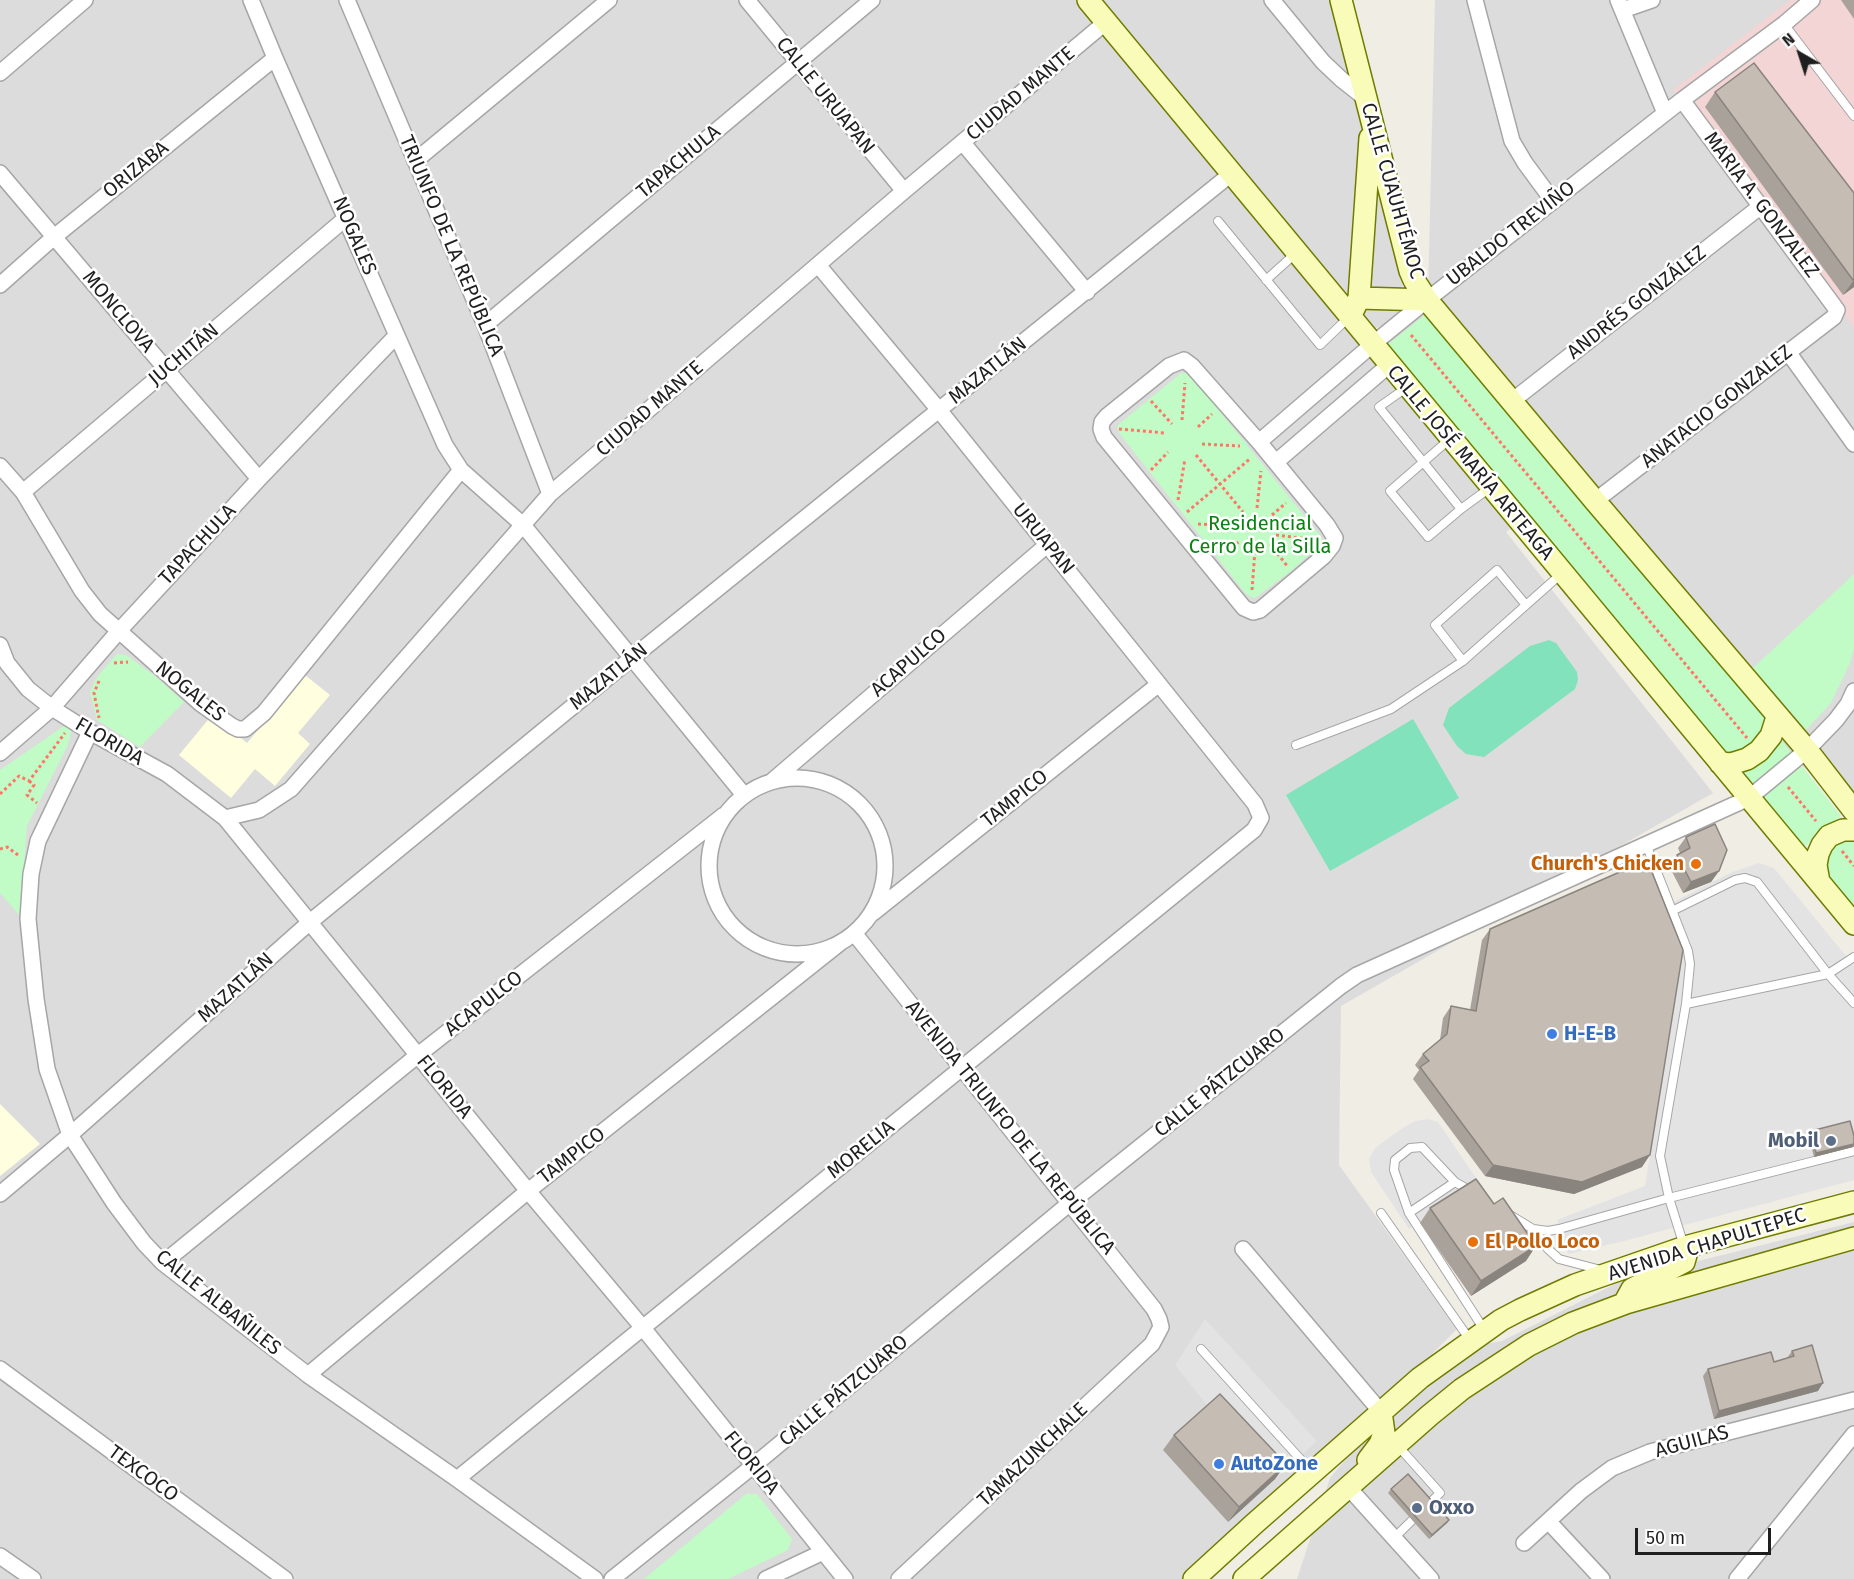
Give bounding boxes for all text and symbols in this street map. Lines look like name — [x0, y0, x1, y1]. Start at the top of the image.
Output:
north arrow — [1770, 24, 1830, 84]
text: N — [1778, 29, 1798, 50]
street label: CALLE URUAPAN — [770, 33, 880, 159]
street label: CIUDAD MANTE — [962, 42, 1080, 146]
street label: CALLE CUAUHTÉMOC — [1355, 100, 1429, 282]
street label: TAPACHULA — [632, 120, 726, 204]
street label: MARIA A. GONZALEZ — [1698, 127, 1824, 283]
street label: TRIUNFO DE LA REPÚBLICA — [393, 132, 509, 360]
street label: ORIZABA — [98, 136, 174, 204]
street label: UBALDO TREVIÑO — [1442, 176, 1580, 292]
street label: NOGALES — [327, 193, 381, 279]
street label: ANDRÉS GONZÁLEZ — [1563, 241, 1711, 365]
street label: MONCLOVA — [77, 266, 159, 358]
street label: JUCHITÁN — [144, 319, 224, 391]
street label: MAZATLÁN — [944, 332, 1032, 410]
street label: ANATACIO GONZALEZ — [1637, 340, 1797, 474]
street label: CIUDAD MANTE — [591, 356, 709, 462]
street label: CALLE JOSÉ MARÍA ARTEAGA — [1382, 361, 1558, 565]
street label: URUAPAN — [1007, 498, 1079, 580]
street label: TAPACHULA — [154, 500, 242, 590]
park label: Residencial Cerro de la Silla — [1189, 512, 1331, 559]
street label: ACAPULCO — [866, 624, 952, 702]
street label: MAZATLÁN — [565, 638, 653, 716]
street label: NOGALES — [150, 657, 230, 727]
street label: FLORIDA — [71, 713, 147, 771]
street label: TAMPICO — [977, 765, 1053, 833]
place label: Church's Chicken — [1531, 852, 1684, 876]
marker: Church's Chicken — [1689, 857, 1703, 871]
street label: MAZATLÁN — [193, 948, 279, 1028]
street label: ACAPULCO — [440, 966, 528, 1042]
street label: AVENIDA TRIUNFO DE LA REPÚBLICA — [900, 996, 1120, 1260]
place label: H-E-B — [1564, 1022, 1616, 1046]
street label: CALLE PÁTZCUARO — [1150, 1023, 1290, 1143]
marker: H-E-B — [1545, 1027, 1559, 1041]
street label: FLORIDA — [411, 1050, 477, 1124]
street label: MORELIA — [823, 1116, 899, 1184]
street label: TAMPICO — [534, 1122, 610, 1190]
place label: Mobil — [1768, 1129, 1819, 1153]
marker: Mobil — [1824, 1134, 1838, 1148]
street label: AVENIDA CHAPULTEPEC — [1605, 1203, 1809, 1287]
place label: El Pollo Loco — [1485, 1230, 1600, 1254]
marker: El Pollo Loco — [1466, 1235, 1480, 1249]
street label: CALLE ALBAÑILES — [150, 1245, 286, 1361]
street label: CALLE PÁTZCUARO — [775, 1330, 913, 1452]
street label: TAMAZUNCHALE — [973, 1398, 1093, 1512]
street label: AGUILAS — [1653, 1421, 1731, 1463]
street label: FLORIDA — [718, 1426, 784, 1500]
street label: TEXCOCO — [103, 1441, 183, 1507]
place label: AutoZone — [1231, 1452, 1318, 1476]
marker: AutoZone — [1212, 1457, 1226, 1471]
place label: Oxxo — [1429, 1496, 1475, 1520]
marker: Oxxo — [1410, 1501, 1424, 1515]
scale bar — [1638, 1516, 1774, 1554]
text: 50 m — [1646, 1527, 1685, 1549]

